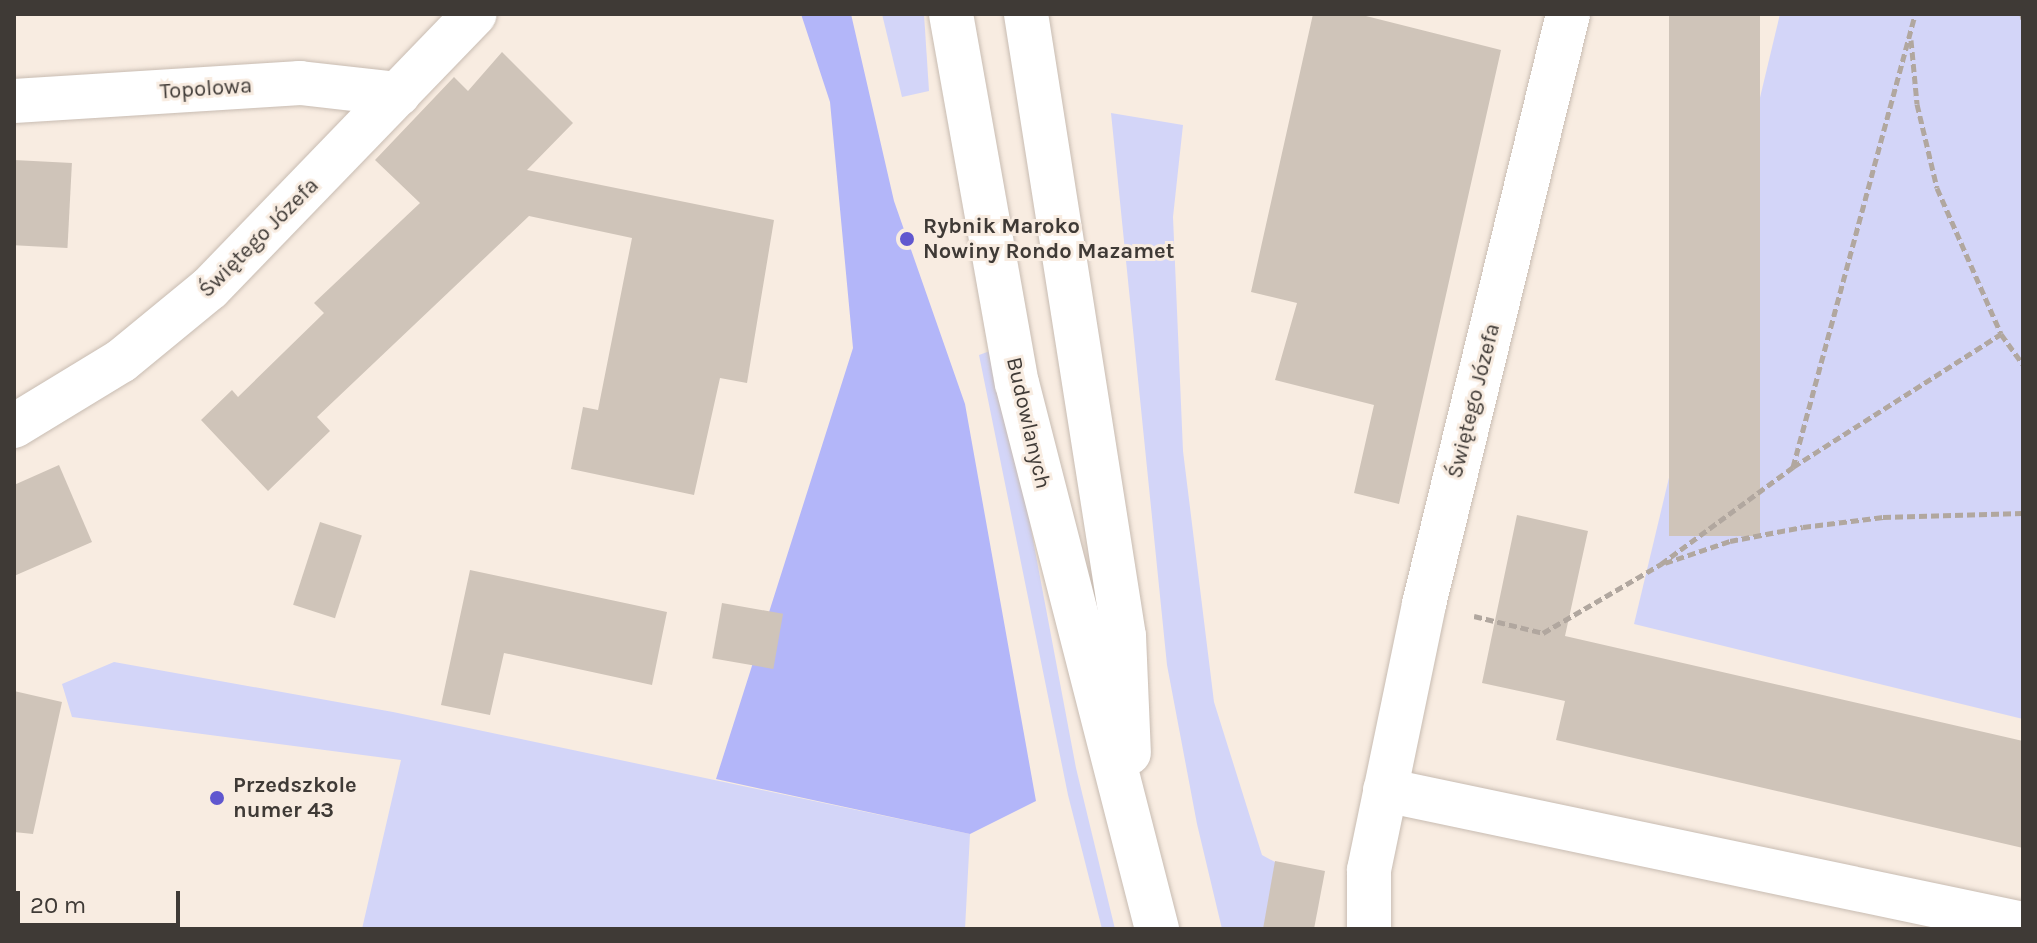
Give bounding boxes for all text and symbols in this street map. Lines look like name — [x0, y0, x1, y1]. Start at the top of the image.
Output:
street label: Topolowa — [159, 73, 253, 105]
street label: Świętego Józefa — [194, 173, 324, 303]
place label: Rybnik Maroko Nowiny Rondo Mazamet — [923, 213, 1174, 264]
marker: Rybnik Maroko Nowiny Rondo Mazamet — [898, 230, 916, 248]
street label: Świętego Józefa — [1442, 321, 1506, 481]
street label: Budowlanych — [1000, 355, 1056, 491]
place label: Przedszkole numer 43 — [233, 772, 357, 824]
marker: Przedszkole numer 43 — [208, 789, 226, 807]
scale bar — [20, 875, 184, 925]
text: 20 m — [30, 891, 86, 919]

